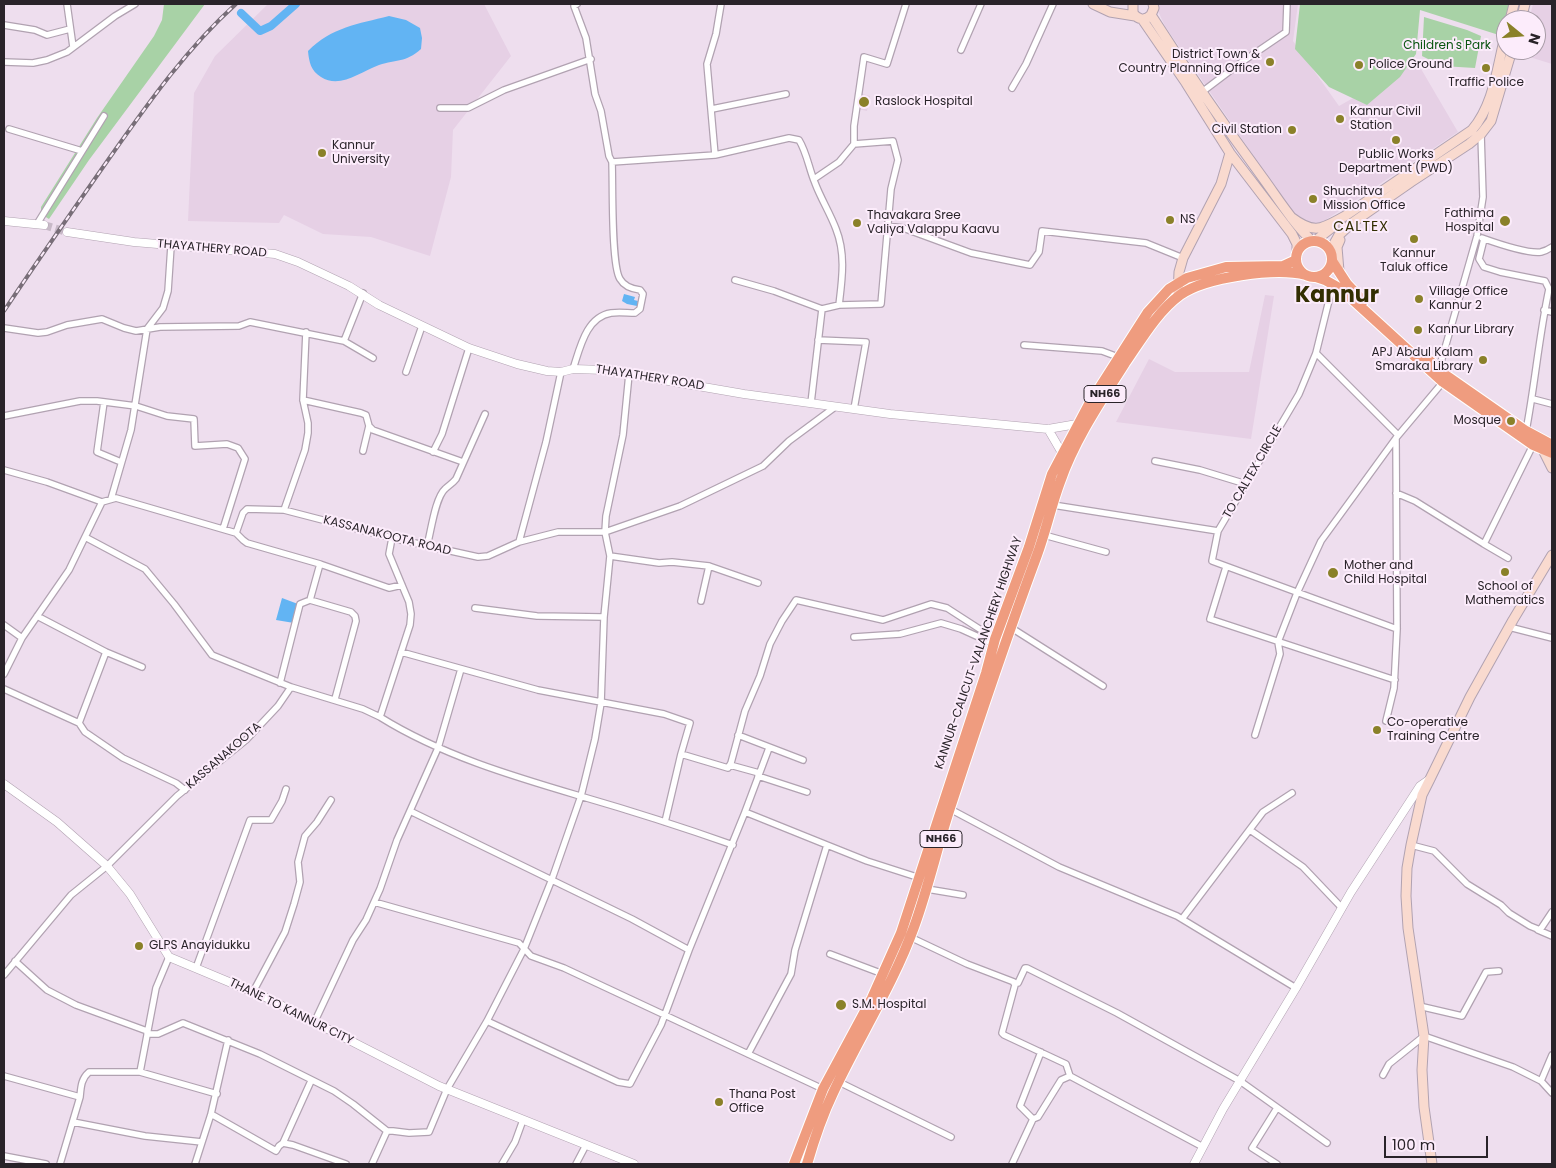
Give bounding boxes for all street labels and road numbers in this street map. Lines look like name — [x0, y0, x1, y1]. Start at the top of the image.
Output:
street label: THAYATHERY ROAD — [157, 237, 267, 261]
street label: THAYATHERY ROAD — [595, 362, 705, 394]
road number: NH66 — [1084, 386, 1126, 402]
street label: TO CALTEX CIRCLE — [1220, 423, 1286, 521]
street label: KASSANAKOOTA ROAD — [322, 513, 452, 559]
street label: KANNUR-CALICUT-VALANCHERY HIGHWAY — [932, 535, 1026, 771]
street label: KASSANAKOOTA — [184, 720, 264, 792]
road number: NH66 — [920, 831, 962, 848]
street label: THANE TO KANNUR CITY — [227, 976, 355, 1048]

